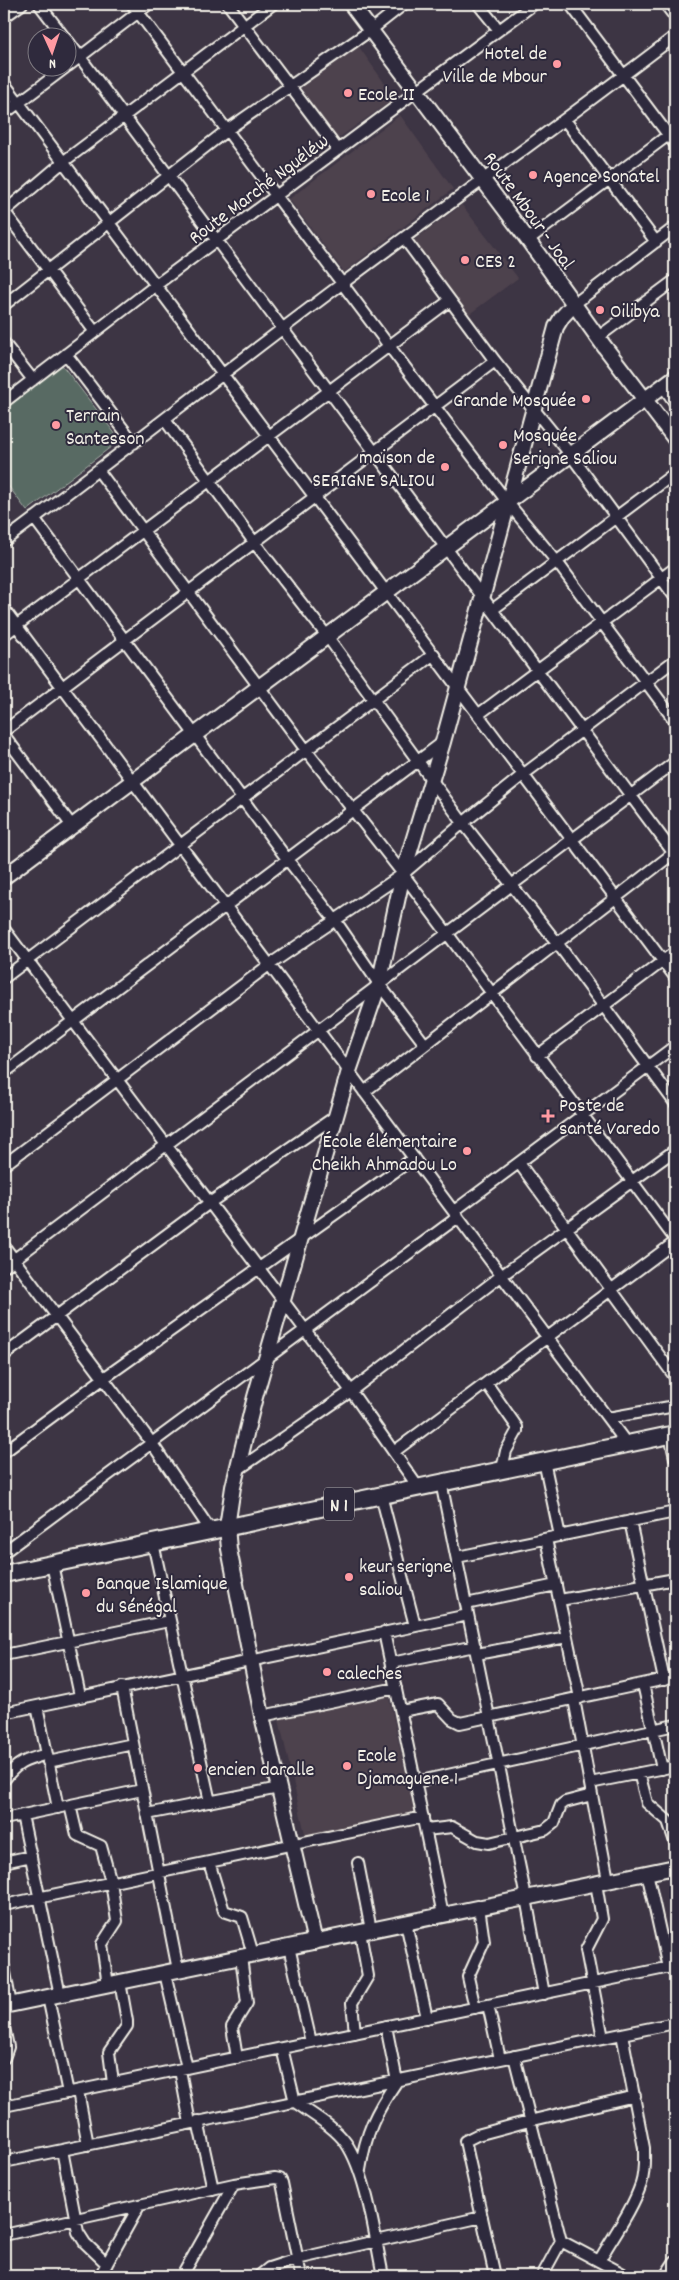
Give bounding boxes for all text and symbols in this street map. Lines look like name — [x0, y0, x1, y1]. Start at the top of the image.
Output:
north arrow — [28, 28, 78, 78]
place label: Hotel de Ville de Mbour — [443, 41, 548, 92]
text: N — [49, 53, 57, 73]
marker: Hotel de Ville de Mbour — [551, 58, 563, 70]
place label: Ecole II — [358, 82, 415, 110]
marker: Ecole II — [342, 87, 354, 99]
street label: Route Marché Nguéléw — [184, 128, 336, 252]
street label: Route Mbour - Joal — [475, 147, 580, 277]
place label: Agence Sonatel — [543, 164, 660, 192]
marker: Agence Sonatel — [527, 169, 539, 181]
place label: Ecole 1 — [381, 183, 430, 211]
marker: Ecole 1 — [365, 188, 377, 200]
place label: CES 2 — [475, 249, 516, 277]
marker: CES 2 — [459, 254, 471, 266]
place label: Oilibya — [610, 299, 660, 327]
marker: Oilibya — [594, 304, 606, 316]
place label: Grande Mosquée — [453, 388, 576, 416]
marker: Grande Mosquée — [580, 393, 592, 405]
place label: Terrain Santesson — [66, 403, 145, 454]
marker: Terrain Santesson — [50, 419, 62, 431]
place label: Mosquée Serigne Saliou — [513, 423, 617, 474]
marker: Mosquée Serigne Saliou — [497, 439, 509, 451]
place label: maison de SERIGNE SALIOU — [312, 445, 435, 496]
marker: maison de SERIGNE SALIOU — [439, 461, 451, 473]
place label: Poste de santé Varedo — [559, 1093, 660, 1144]
marker: Poste de santé Varedo — [541, 1109, 555, 1123]
place label: École élémentaire Cheikh Ahmadou Lo — [312, 1129, 457, 1180]
marker: École élémentaire Cheikh Ahmadou Lo — [461, 1145, 473, 1157]
road number: N 1 — [324, 1488, 354, 1520]
place label: keur serigne saliou — [359, 1554, 452, 1605]
place label: Banque Islamique du Sénégal — [96, 1571, 228, 1622]
marker: keur serigne saliou — [343, 1571, 355, 1583]
marker: Banque Islamique du Sénégal — [80, 1587, 92, 1599]
place label: caleches — [337, 1661, 402, 1689]
marker: caleches — [321, 1666, 333, 1678]
place label: Ecole Djamaguene 1 — [357, 1743, 458, 1794]
place label: encien daralle — [208, 1757, 314, 1785]
marker: Ecole Djamaguene 1 — [341, 1760, 353, 1772]
marker: encien daralle — [192, 1762, 204, 1774]

